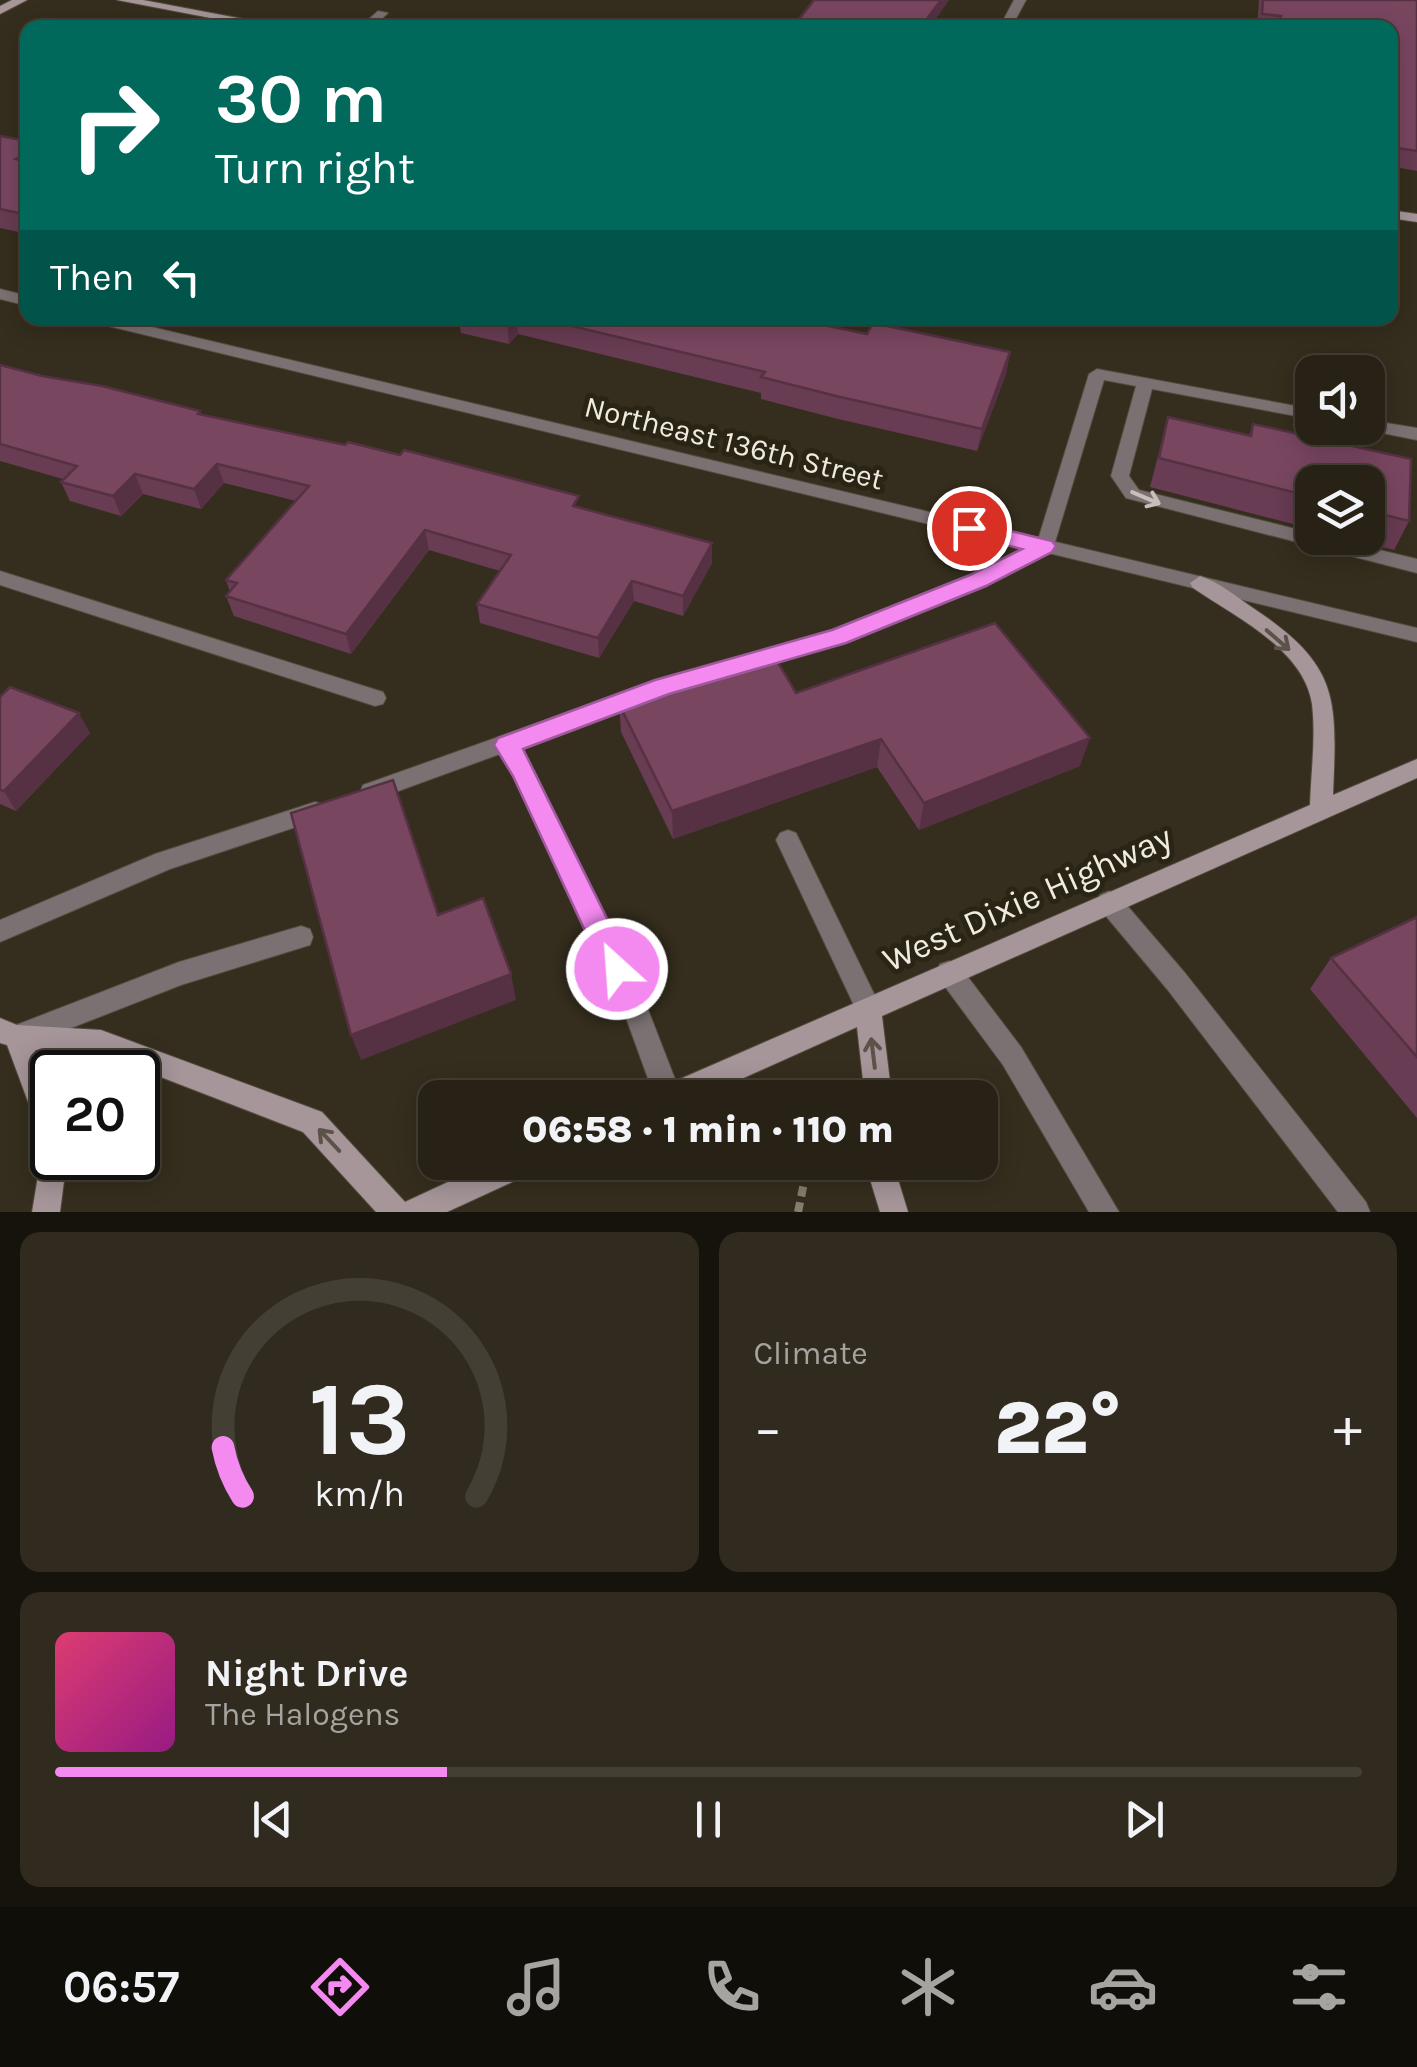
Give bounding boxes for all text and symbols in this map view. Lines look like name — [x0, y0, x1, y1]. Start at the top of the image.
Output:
text: 30 m — [215, 58, 387, 140]
icon: right — [50, 60, 180, 190]
text: Turn right — [215, 142, 415, 194]
icon: left — [154, 250, 209, 305]
text: Then — [50, 255, 134, 300]
map controls — [1295, 355, 1385, 555]
button: sound — [1295, 355, 1385, 445]
street label: Northeast 136th Street — [581, 388, 887, 498]
button: layers — [1295, 465, 1385, 555]
pin — [927, 486, 1012, 571]
one-way arrow — [1131, 490, 1161, 508]
icon: arrive — [942, 501, 997, 556]
one-way arrow — [1265, 629, 1290, 652]
street label: West Dixie Highway — [876, 816, 1178, 981]
position arrow — [565, 917, 669, 1021]
one-way arrow — [864, 1037, 882, 1069]
speed limit sign: 20 — [30, 1050, 160, 1180]
text: 06:58 · 1 min · 110 m — [522, 1107, 894, 1152]
one-way arrow — [318, 1128, 341, 1153]
text: Climate — [754, 1335, 868, 1372]
text: 13 — [308, 1359, 410, 1480]
text: 22° — [994, 1384, 1122, 1472]
text: − — [754, 1396, 782, 1460]
text: + — [1333, 1396, 1362, 1460]
text: km/h — [314, 1473, 405, 1515]
text: Night Drive — [205, 1651, 408, 1696]
text: The Halogens — [205, 1696, 400, 1733]
icon: previous — [245, 1792, 300, 1847]
icon: pause — [681, 1792, 736, 1847]
icon: next — [1117, 1792, 1172, 1847]
icon: directions — [305, 1952, 375, 2022]
icon: music — [501, 1952, 571, 2022]
icon: phone — [697, 1952, 767, 2022]
icon: climate — [893, 1952, 963, 2022]
icon: car — [1088, 1952, 1158, 2022]
icon: filters — [1284, 1952, 1354, 2022]
text: 06:57 — [63, 1961, 179, 2013]

